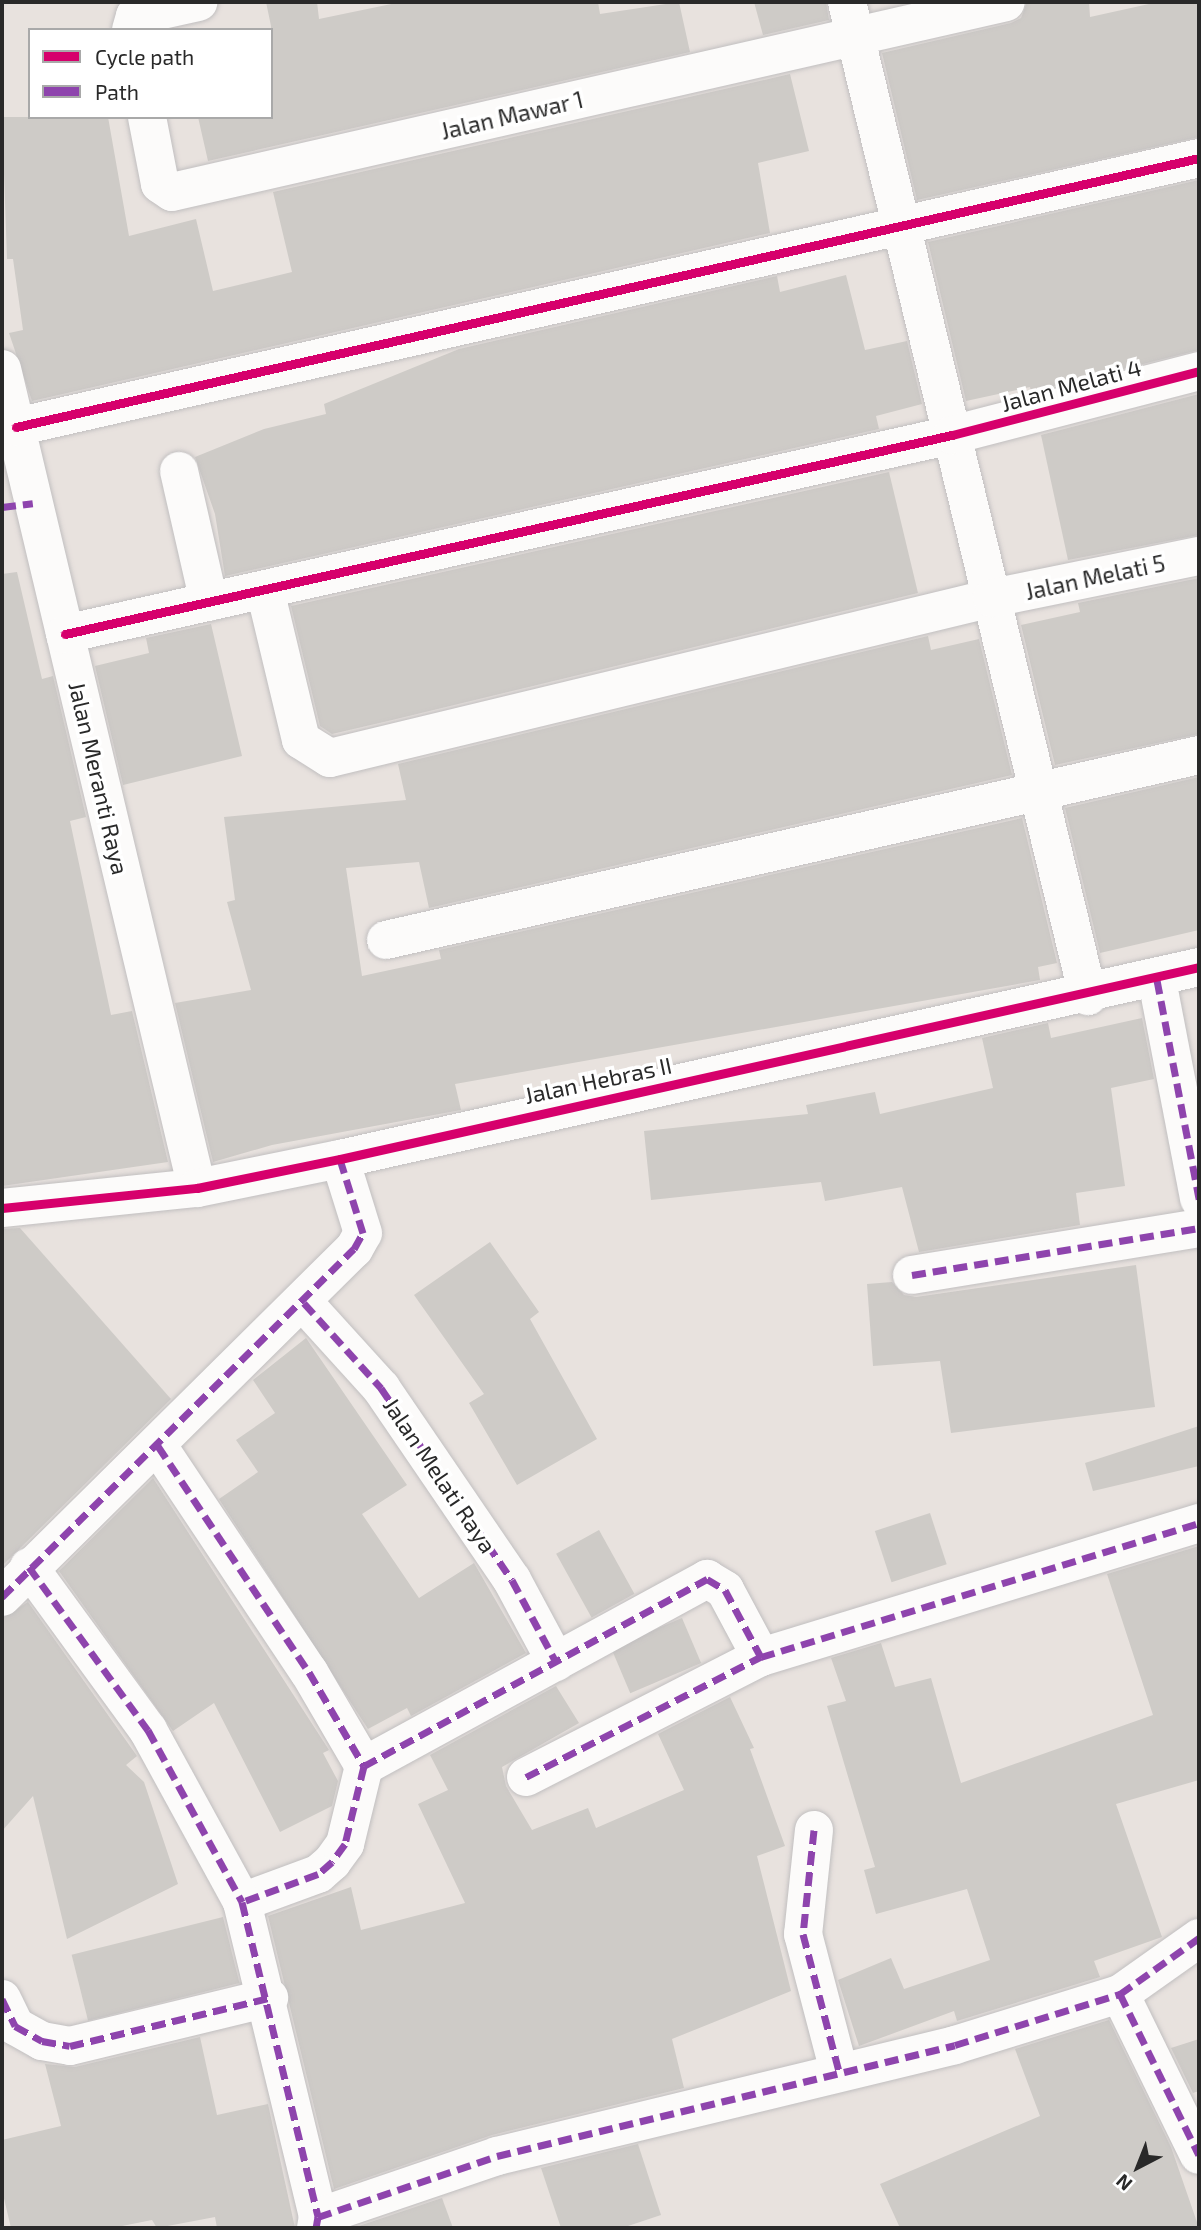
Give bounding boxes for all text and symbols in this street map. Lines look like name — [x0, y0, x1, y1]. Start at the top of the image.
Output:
legend — [28, 28, 273, 119]
text: Cycle path — [95, 44, 194, 69]
text: Path — [95, 79, 139, 104]
street label: Jalan Mawar 1 — [438, 85, 586, 145]
street label: Jalan Melati 4 — [998, 353, 1144, 417]
street label: Jalan Melati 5 — [1023, 549, 1167, 605]
street label: Jalan Meranti Raya — [63, 679, 135, 877]
street label: Jalan Hebras II — [522, 1051, 674, 1109]
street label: Jalan Melati Raya — [378, 1392, 502, 1558]
north arrow — [1103, 2132, 1173, 2202]
text: N — [1111, 2170, 1136, 2196]

